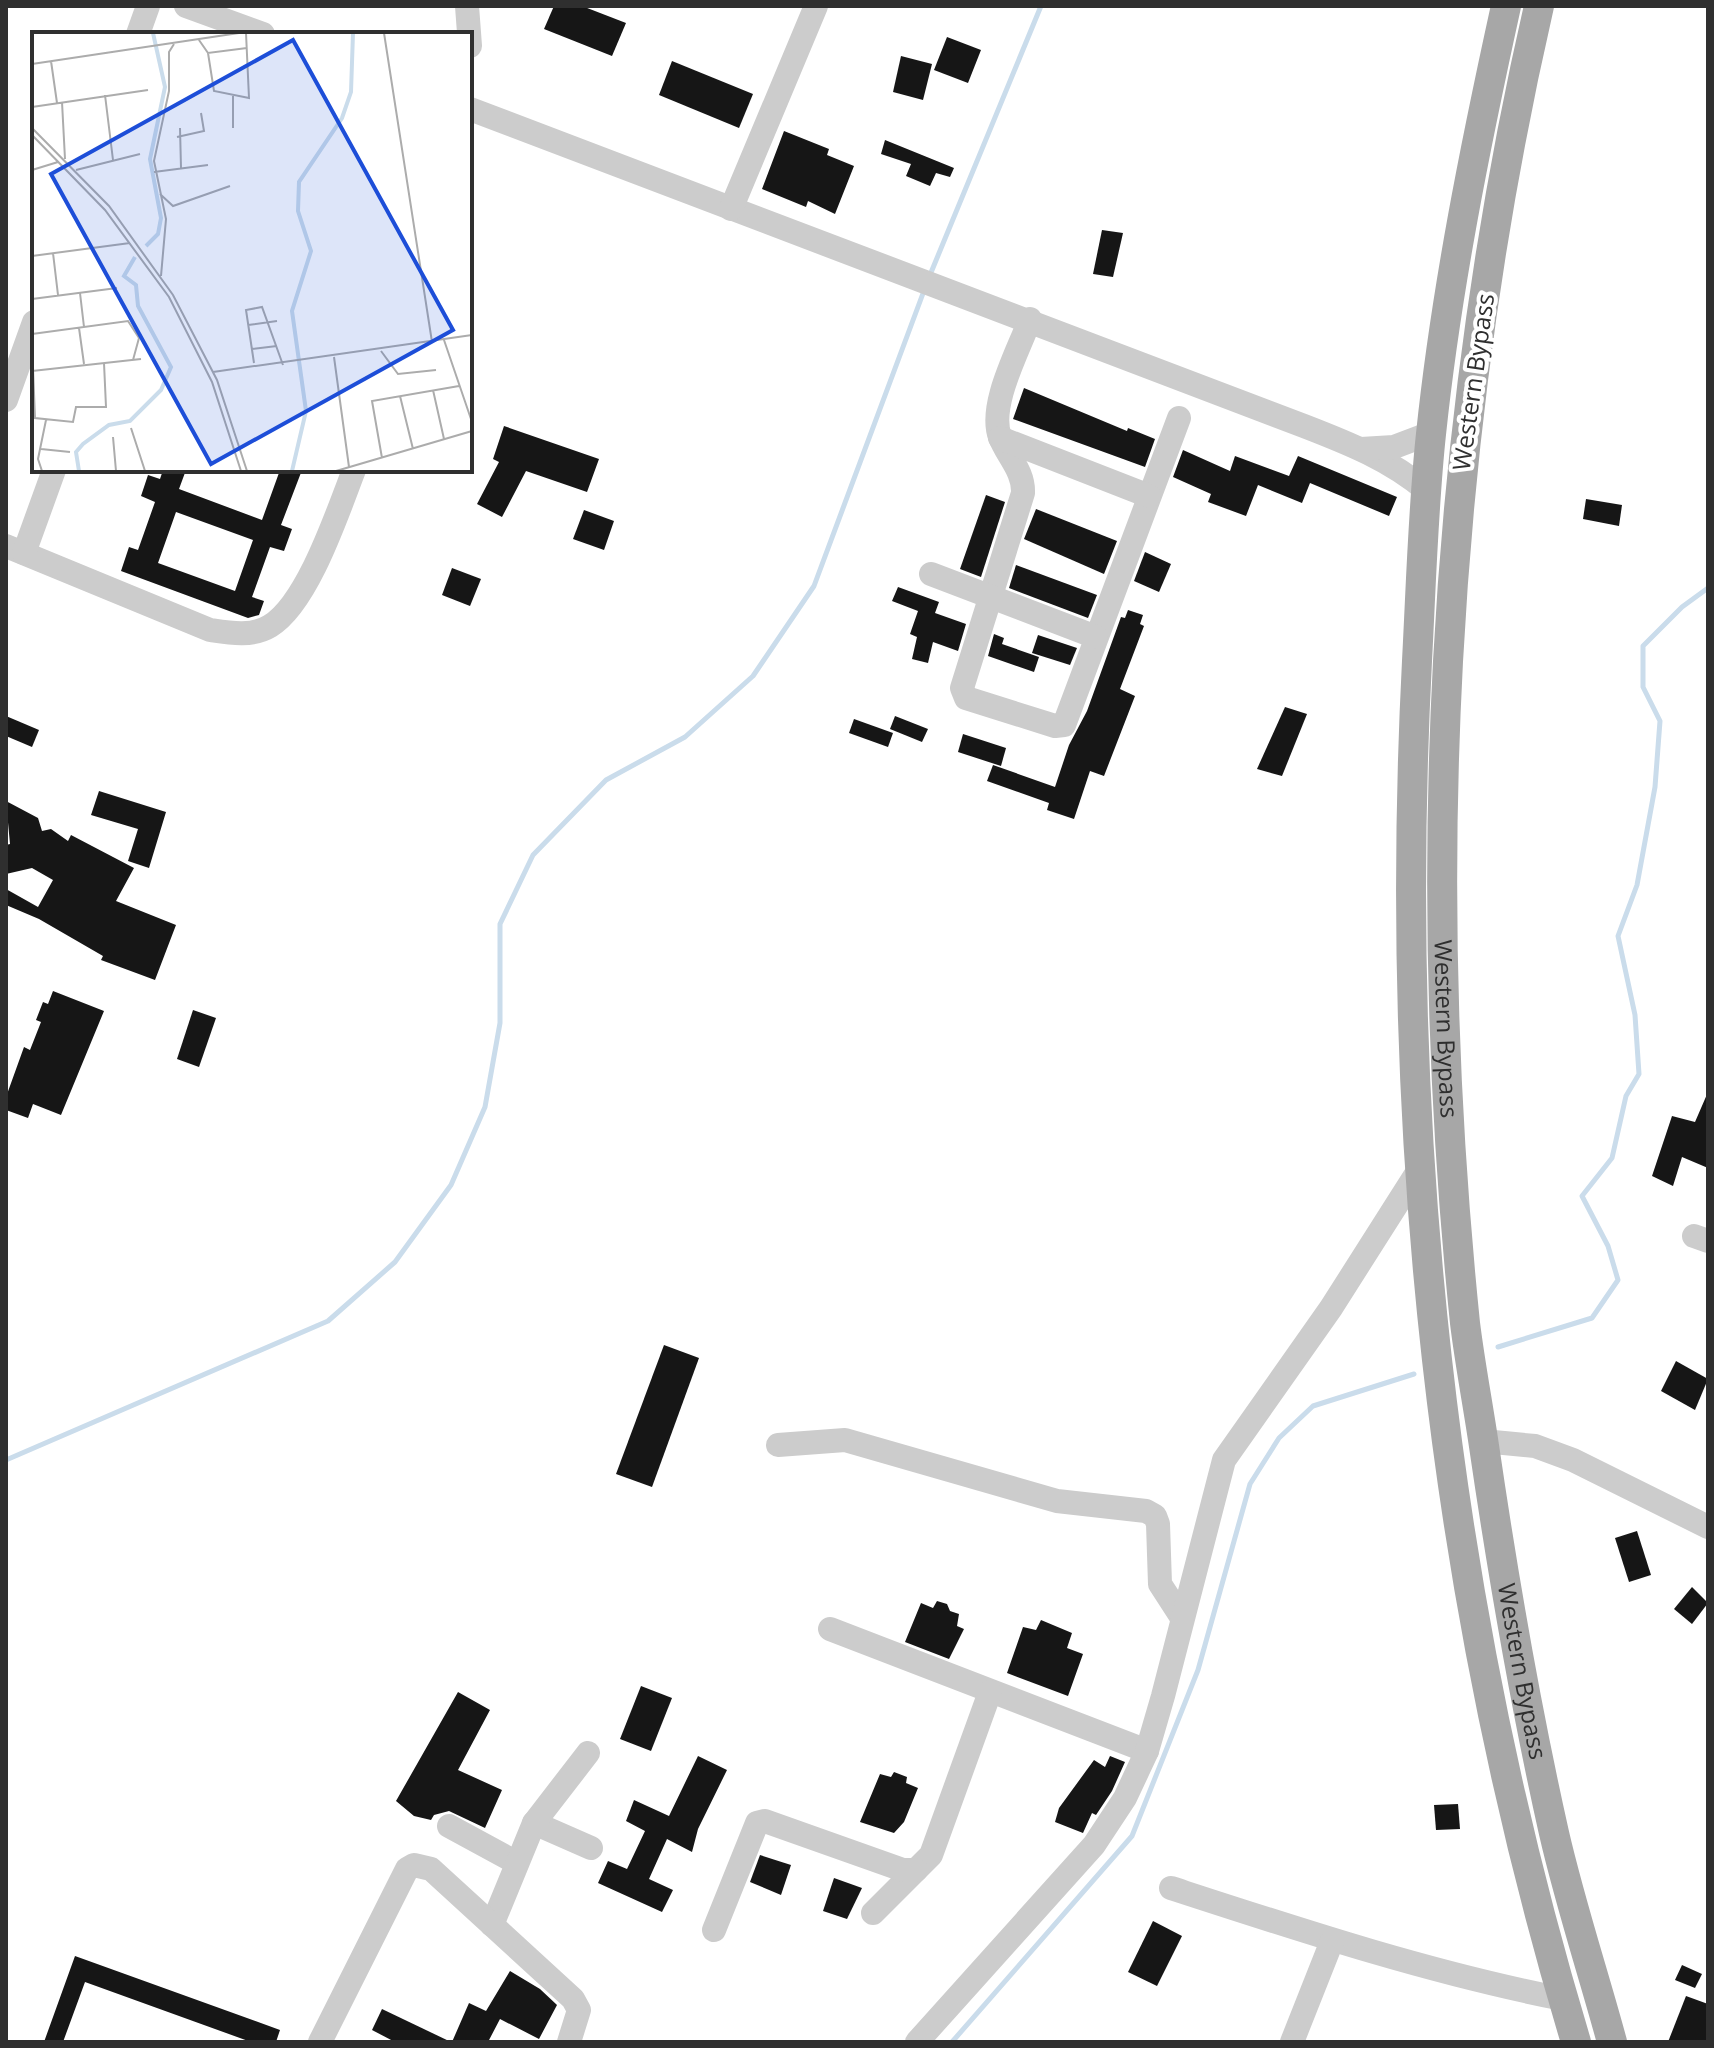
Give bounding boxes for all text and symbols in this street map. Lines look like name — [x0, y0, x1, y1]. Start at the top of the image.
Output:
inset map — [32, 32, 472, 472]
street label: Western Bypass — [1444, 291, 1501, 472]
street label: Western Bypass — [1428, 939, 1467, 1119]
street label: Western Bypass — [1491, 1581, 1556, 1762]

